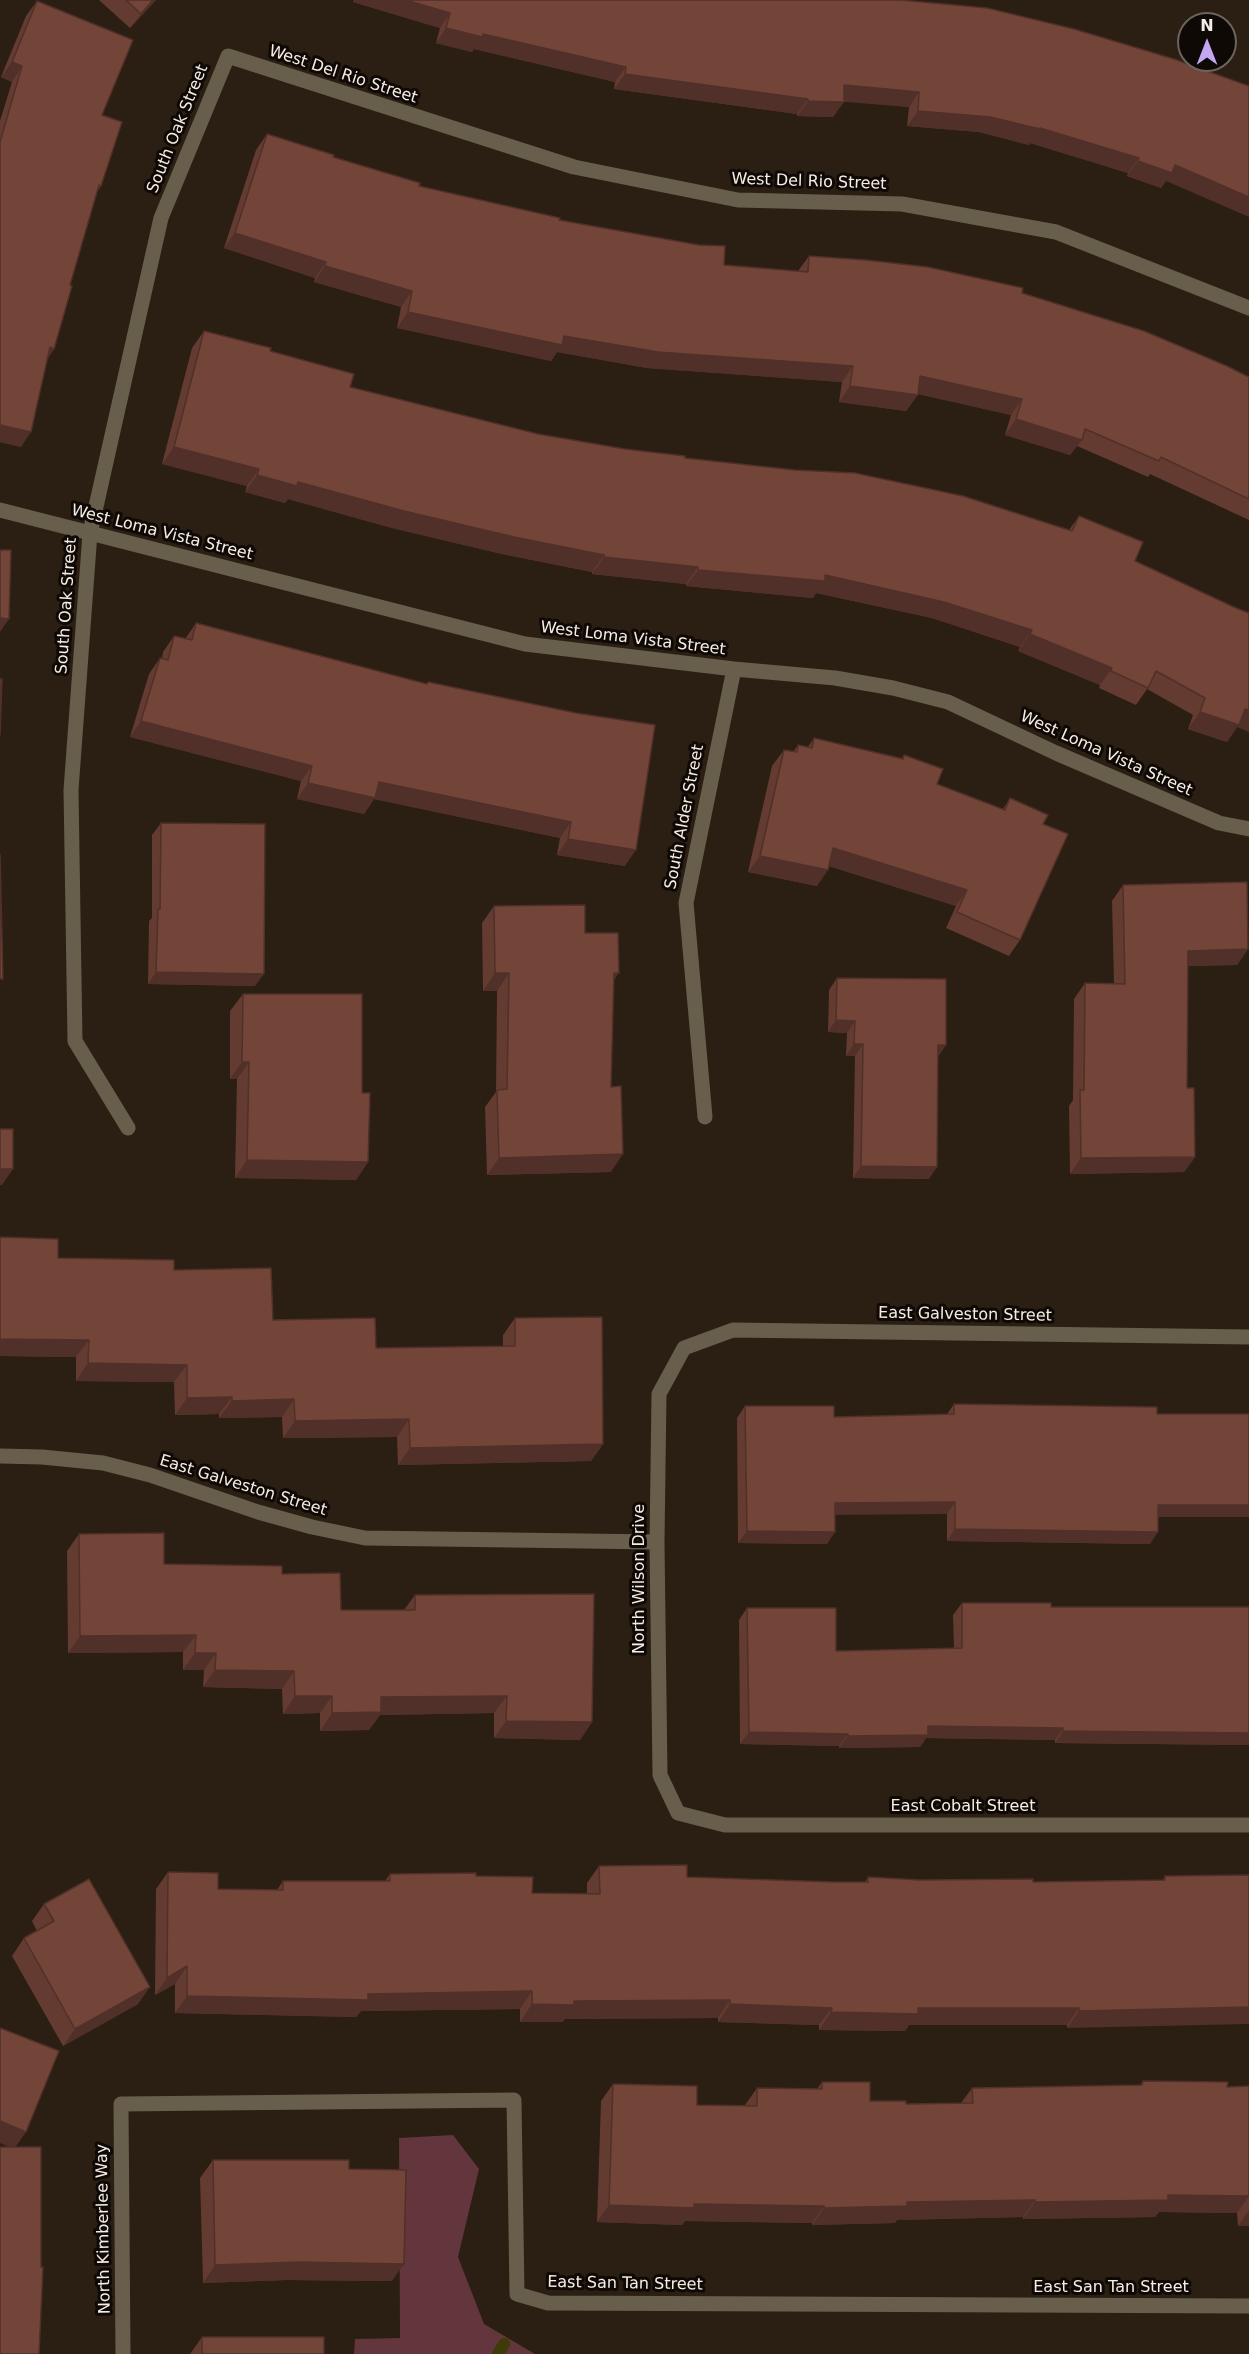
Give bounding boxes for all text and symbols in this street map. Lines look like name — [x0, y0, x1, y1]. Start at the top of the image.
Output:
north arrow — [1177, 12, 1237, 72]
text: N — [1200, 16, 1214, 35]
street label: West Del Rio Street — [266, 42, 420, 108]
street label: South Oak Street — [143, 62, 213, 196]
street label: West Del Rio Street — [731, 170, 887, 194]
street label: West Loma Vista Street — [69, 501, 255, 565]
street label: South Oak Street — [53, 537, 81, 675]
street label: West Loma Vista Street — [539, 618, 727, 660]
street label: West Loma Vista Street — [1017, 707, 1195, 801]
street label: South Alder Street — [662, 743, 708, 891]
street label: East Galveston Street — [878, 1304, 1052, 1326]
street label: East Galveston Street — [157, 1451, 329, 1521]
street label: North Wilson Drive — [630, 1504, 650, 1654]
street label: East Cobalt Street — [891, 1797, 1035, 1817]
street label: North Kimberlee Way — [93, 2144, 115, 2314]
street label: East San Tan Street — [547, 2273, 703, 2295]
street label: East San Tan Street — [1033, 2278, 1189, 2298]

